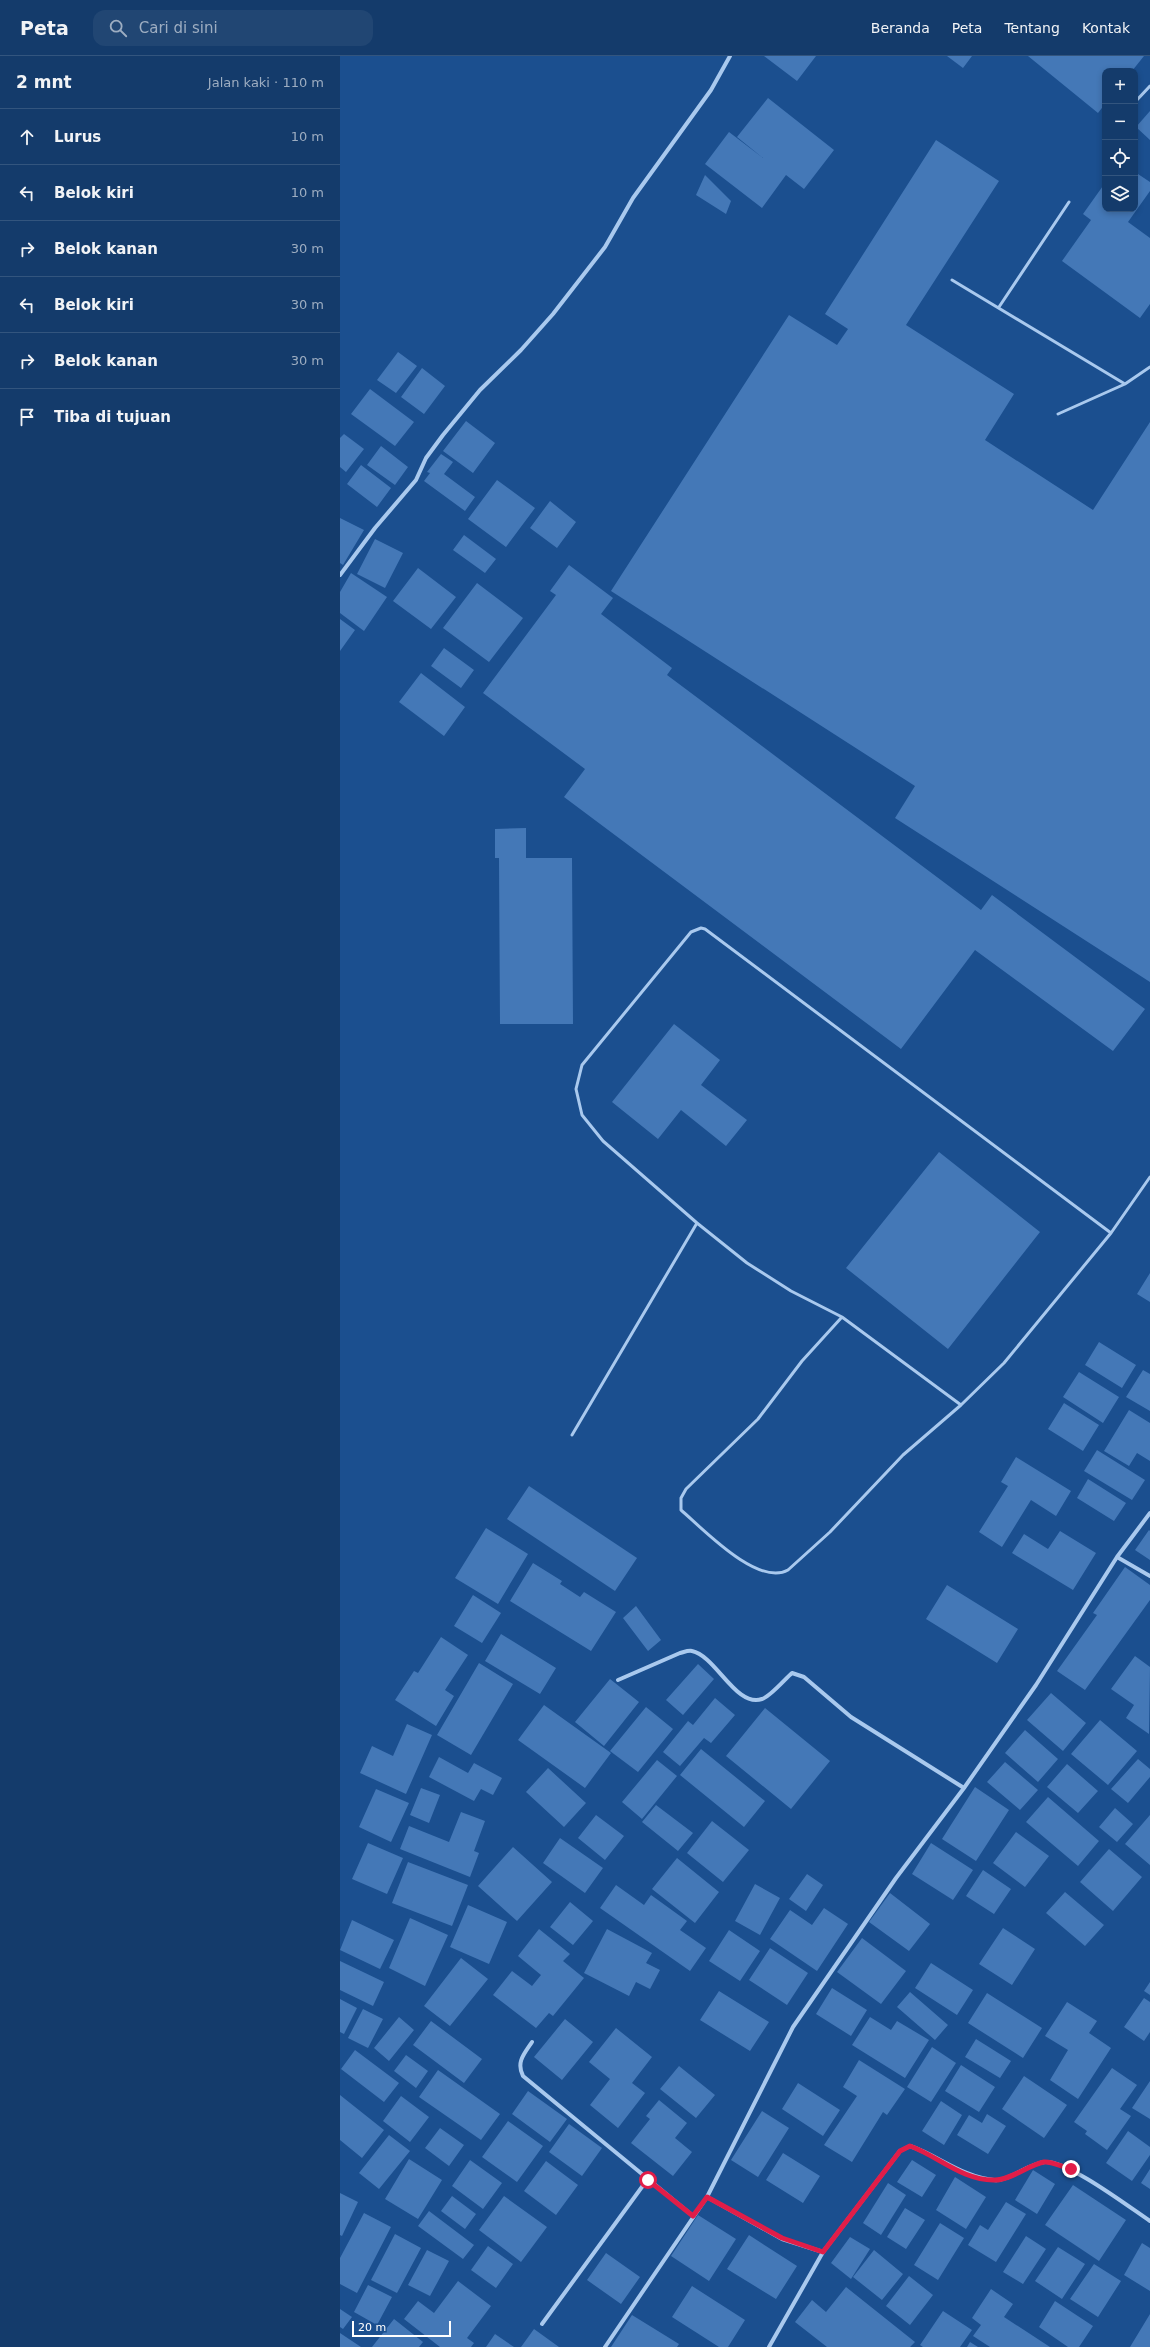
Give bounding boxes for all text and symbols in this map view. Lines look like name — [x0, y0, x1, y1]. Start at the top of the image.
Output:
search box — [93, 10, 373, 46]
text: Peta — [20, 17, 69, 39]
icon: search — [107, 17, 129, 39]
text: Cari di sini — [139, 19, 218, 37]
text: Beranda — [871, 20, 930, 36]
text: Peta — [952, 20, 982, 36]
text: Tentang — [1004, 20, 1060, 36]
text: Kontak — [1082, 20, 1130, 36]
map controls — [1102, 68, 1138, 212]
button: + — [1102, 68, 1138, 104]
text: 2 mnt — [16, 72, 72, 92]
text: Jalan kaki · 110 m — [208, 75, 324, 90]
button: − — [1102, 104, 1138, 140]
icon: ahead — [16, 126, 38, 148]
text: Lurus — [54, 128, 101, 146]
text: 10 m — [291, 129, 324, 144]
button: locate — [1102, 140, 1138, 176]
button: layers — [1102, 176, 1138, 212]
icon: left — [16, 182, 38, 204]
text: Belok kiri — [54, 184, 134, 202]
text: 10 m — [291, 185, 324, 200]
icon: right — [16, 238, 38, 260]
text: Belok kanan — [54, 240, 158, 258]
text: 30 m — [291, 241, 324, 256]
icon: left — [16, 294, 38, 316]
text: Belok kiri — [54, 296, 134, 314]
text: 30 m — [291, 297, 324, 312]
icon: right — [16, 350, 38, 372]
text: Belok kanan — [54, 352, 158, 370]
text: 30 m — [291, 353, 324, 368]
icon: arrive — [16, 406, 38, 428]
text: Tiba di tujuan — [54, 408, 171, 426]
route end — [1062, 2160, 1080, 2178]
route start — [639, 2171, 657, 2189]
scale bar — [352, 2319, 451, 2338]
text: 20 m — [358, 2321, 386, 2334]

